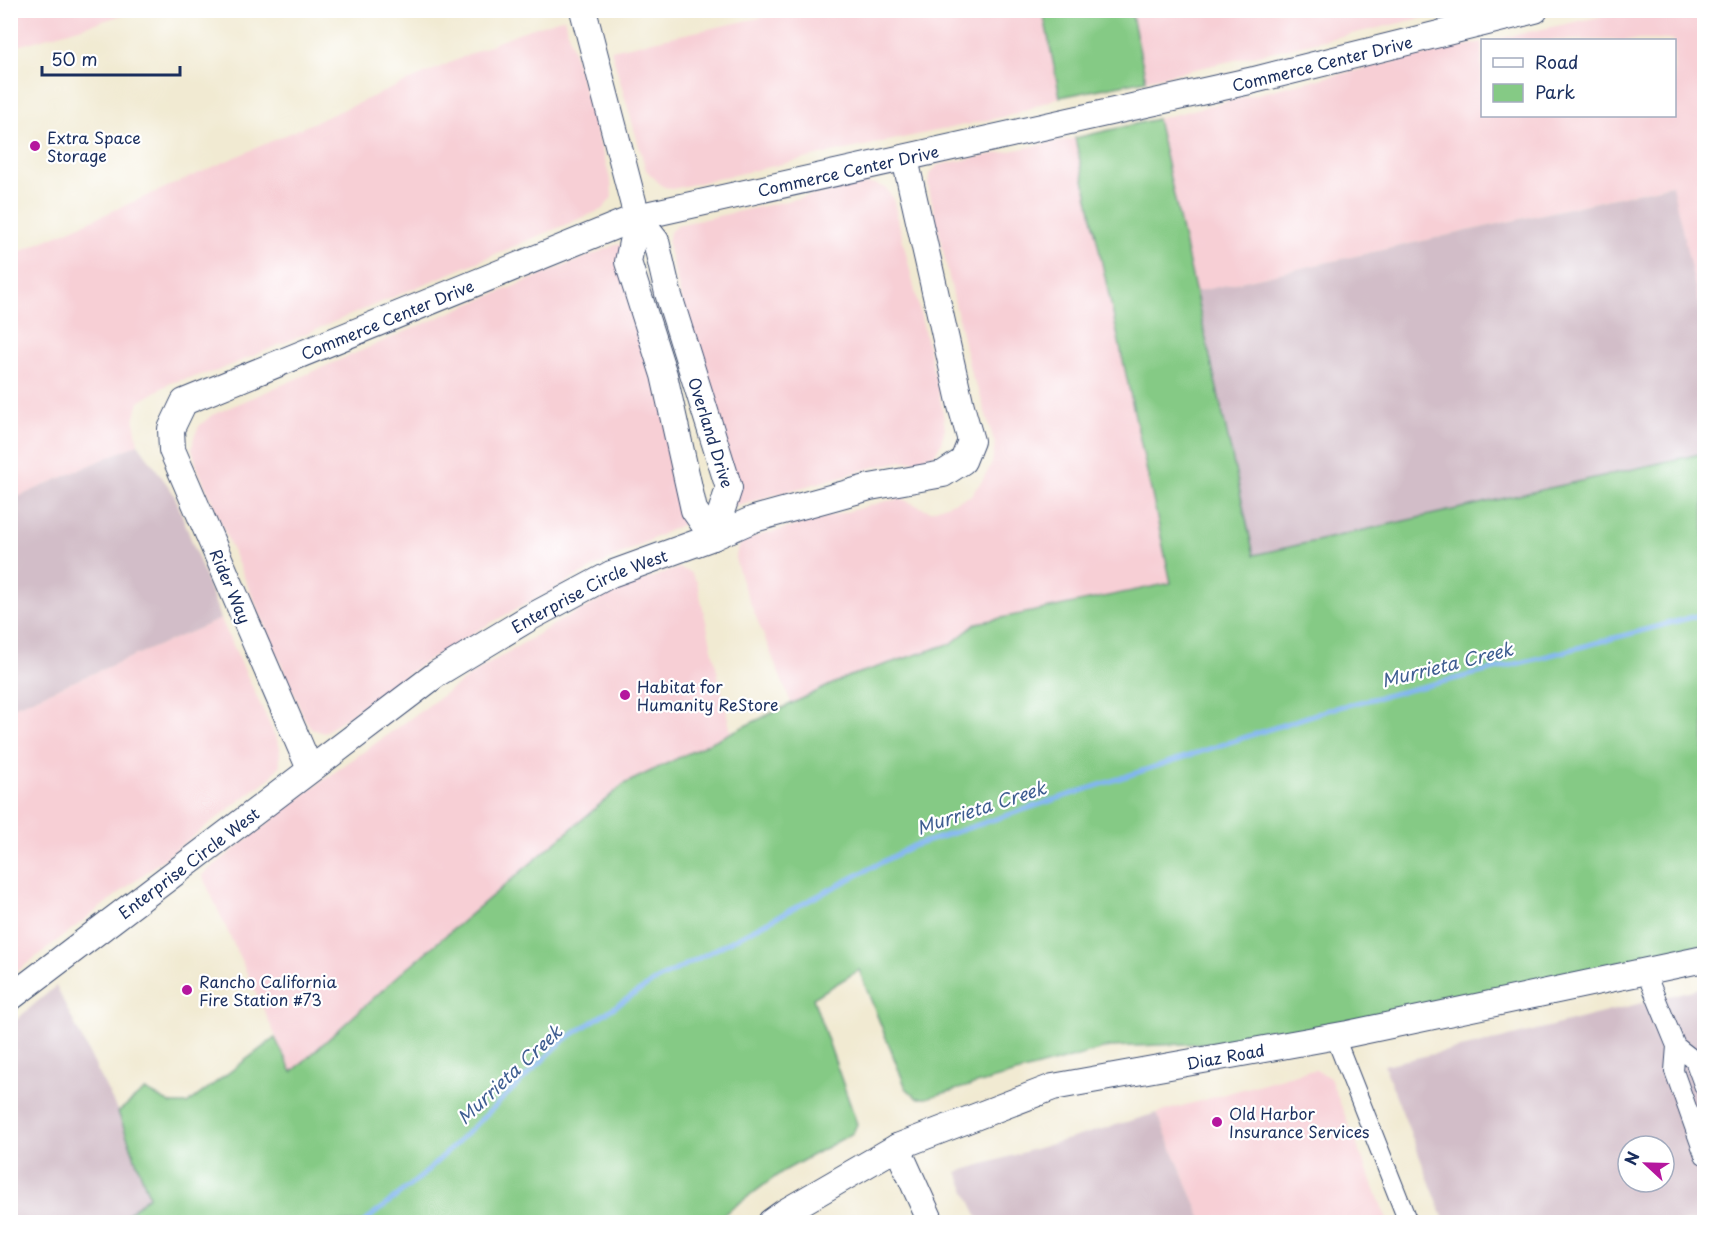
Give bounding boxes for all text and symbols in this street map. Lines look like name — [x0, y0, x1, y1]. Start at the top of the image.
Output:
street label: Commerce Center Drive — [1230, 29, 1415, 97]
scale bar — [42, 39, 180, 77]
legend — [1481, 39, 1676, 117]
text: 50 m — [51, 45, 98, 72]
text: Road — [1535, 48, 1579, 75]
text: Park — [1535, 78, 1575, 105]
place label: Extra Space Storage — [47, 125, 141, 167]
street label: Commerce Center Drive — [755, 138, 941, 202]
marker: Extra Space Storage — [28, 139, 42, 153]
street label: Commerce Center Drive — [297, 273, 477, 365]
street label: Overland Drive — [683, 374, 740, 491]
street label: Enterprise Circle West — [506, 543, 670, 638]
street label: Rider Way — [204, 545, 258, 627]
water label: Murrieta Creek — [1378, 634, 1517, 693]
place label: Habitat for Humanity ReStore — [637, 674, 779, 716]
marker: Habitat for Humanity ReStore — [618, 688, 632, 702]
water label: Murrieta Creek — [913, 773, 1050, 841]
street label: Enterprise Circle West — [113, 801, 264, 924]
place label: Rancho California Fire Station #73 — [199, 969, 337, 1011]
marker: Rancho California Fire Station #73 — [180, 983, 194, 997]
water label: Murrieta Creek — [450, 1017, 568, 1130]
street label: Diaz Road — [1184, 1037, 1266, 1075]
place label: Old Harbor Insurance Services — [1229, 1101, 1370, 1143]
marker: Old Harbor Insurance Services — [1210, 1115, 1224, 1129]
north arrow — [1616, 1134, 1676, 1194]
text: N — [1618, 1148, 1645, 1168]

